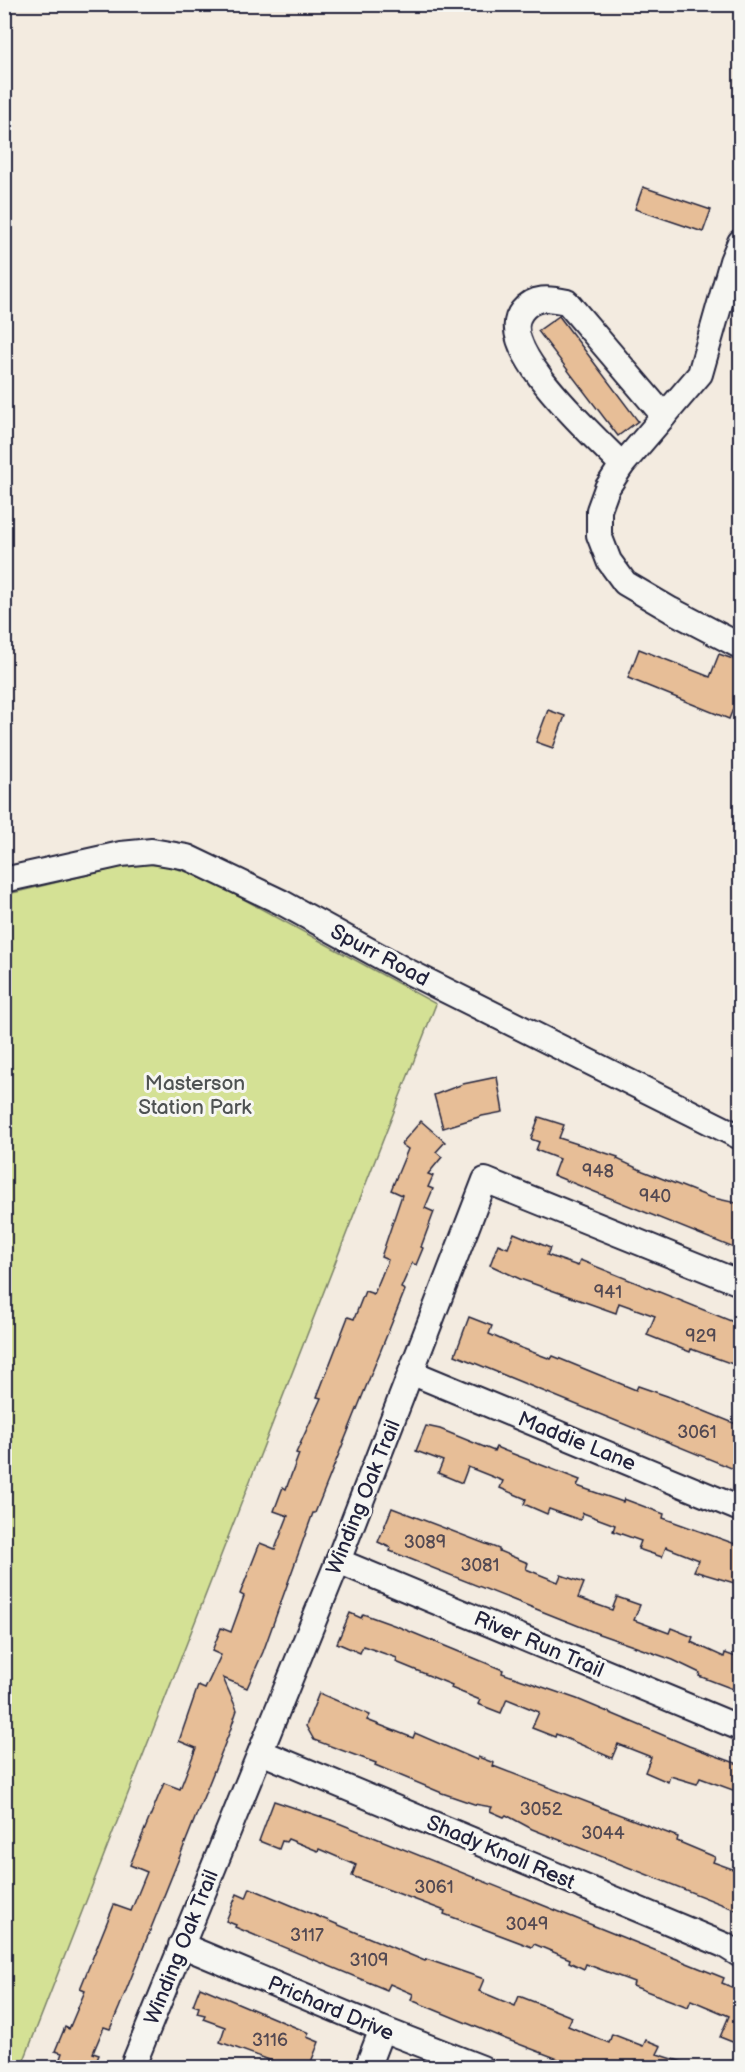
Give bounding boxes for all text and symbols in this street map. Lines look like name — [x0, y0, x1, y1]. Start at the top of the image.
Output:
street label: Spurr Road — [326, 919, 433, 992]
park label: Masterson Station Park — [138, 1071, 252, 1120]
house number: 948 — [582, 1161, 614, 1182]
house number: 940 — [639, 1186, 671, 1207]
house number: 941 — [594, 1282, 622, 1303]
house number: 929 — [685, 1326, 717, 1347]
street label: Maddie Lane — [514, 1407, 639, 1476]
street label: Winding Oak Trail — [321, 1416, 406, 1578]
house number: 3061 — [677, 1422, 717, 1443]
house number: 3089 — [404, 1532, 446, 1553]
house number: 3081 — [460, 1555, 500, 1576]
street label: River Run Trail — [470, 1606, 607, 1683]
house number: 3052 — [520, 1799, 563, 1820]
street label: Shady Knoll Rest — [423, 1810, 579, 1895]
house number: 3044 — [581, 1823, 625, 1844]
street label: Winding Oak Trail — [139, 1866, 224, 2028]
house number: 3061 — [414, 1877, 454, 1898]
house number: 3049 — [505, 1914, 549, 1935]
house number: 3117 — [290, 1925, 324, 1946]
house number: 3109 — [349, 1950, 389, 1971]
street label: Prichard Drive — [264, 1971, 398, 2046]
house number: 3116 — [252, 2030, 288, 2051]

